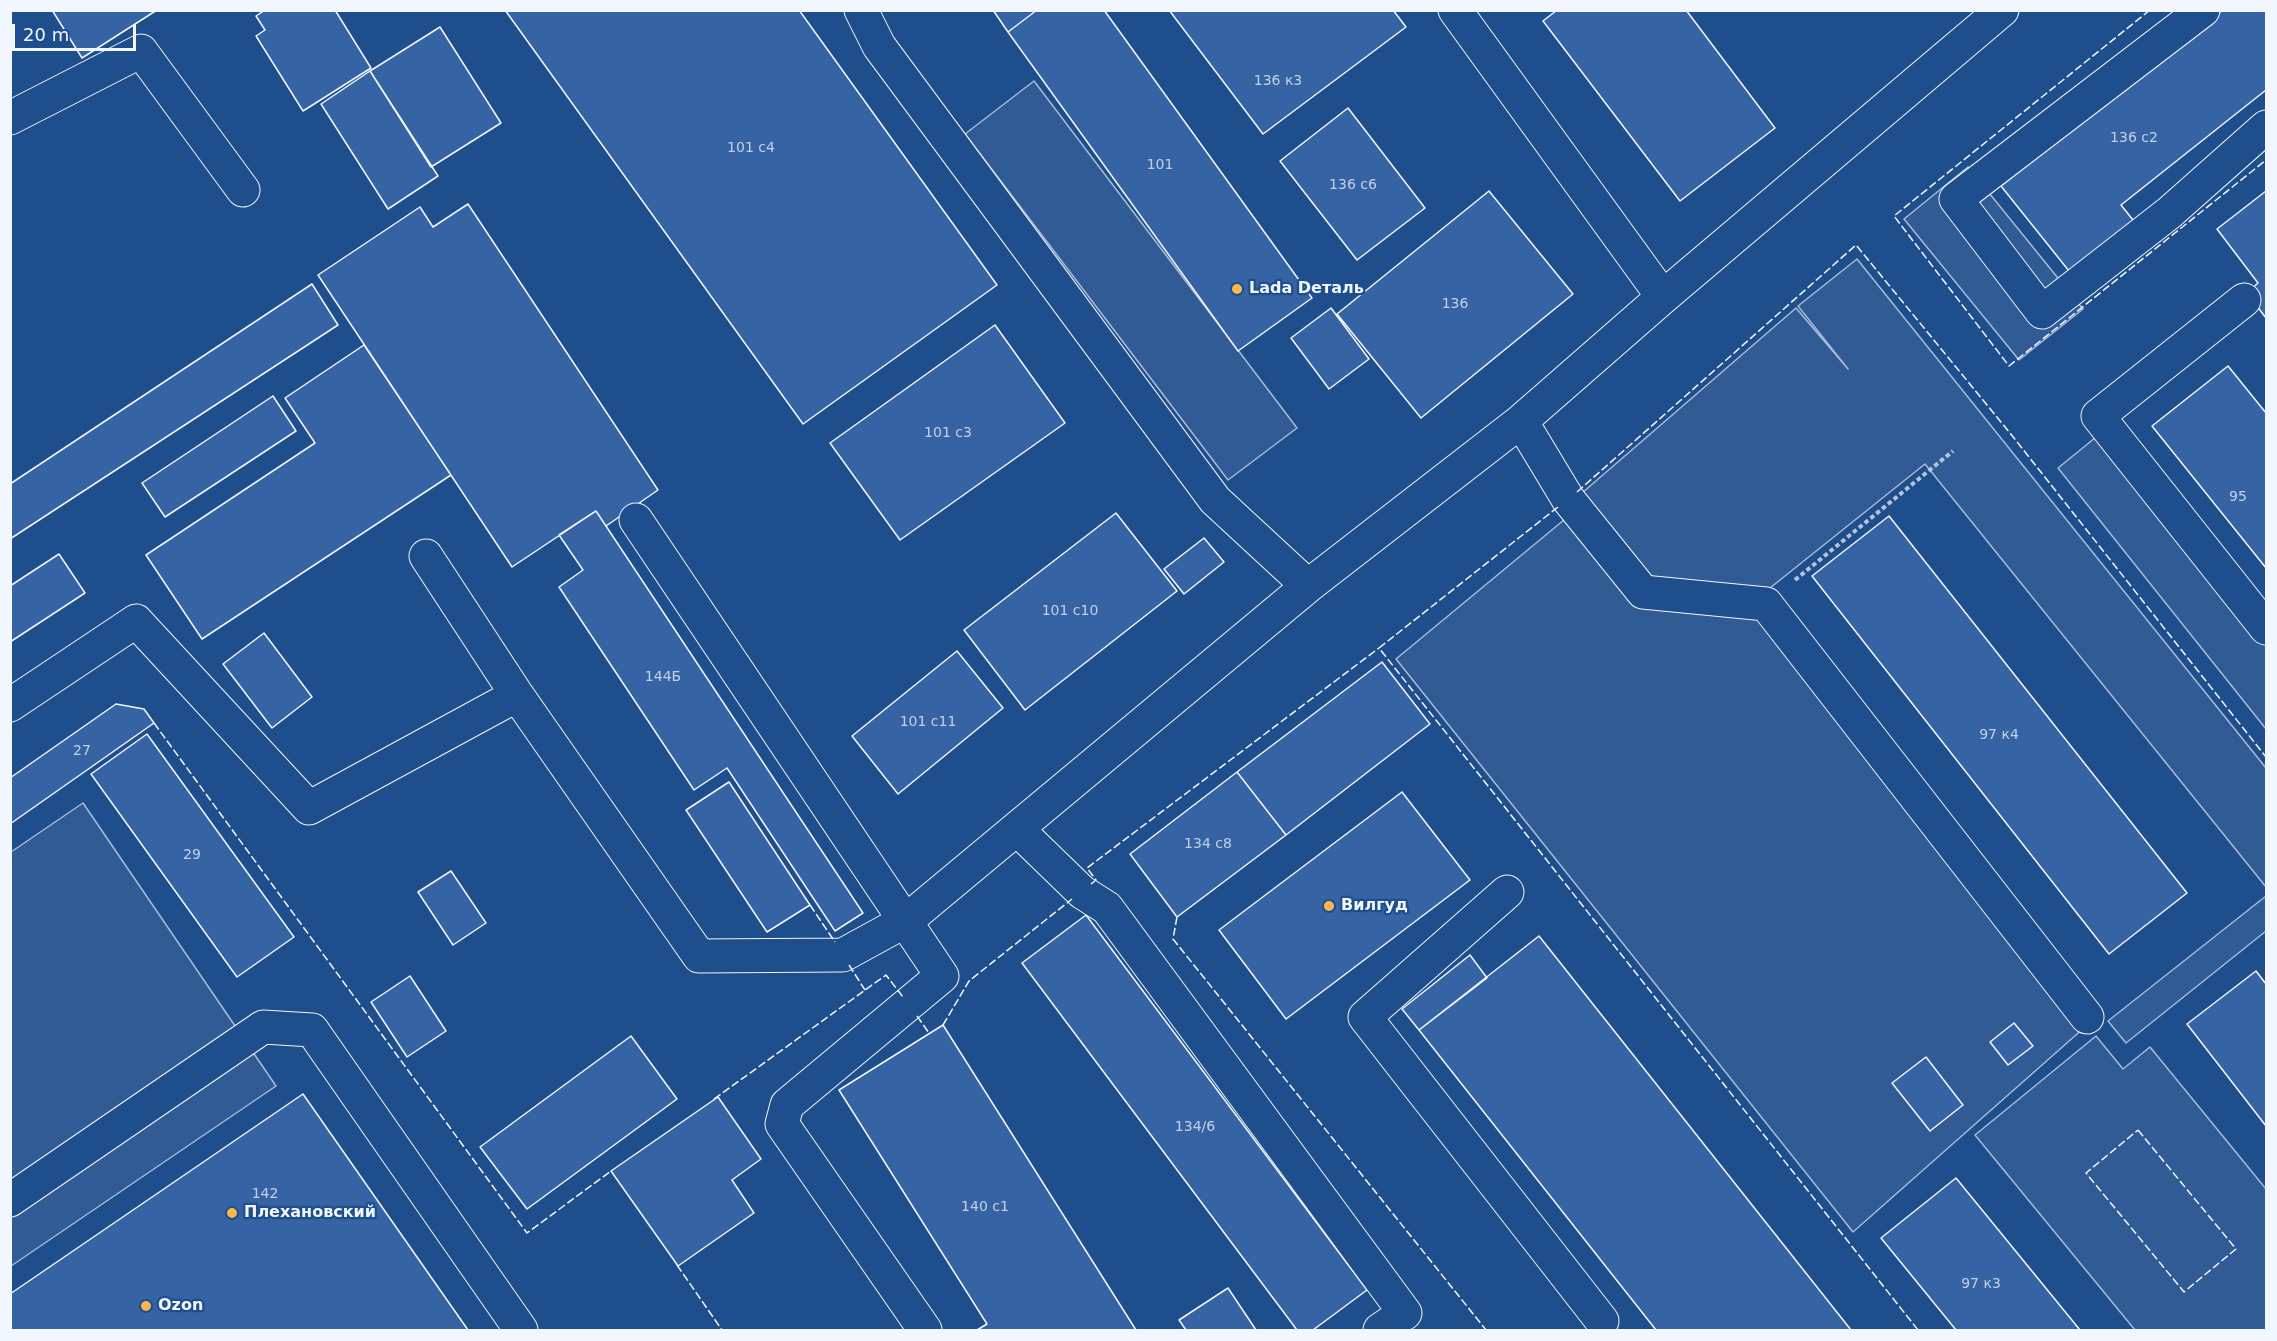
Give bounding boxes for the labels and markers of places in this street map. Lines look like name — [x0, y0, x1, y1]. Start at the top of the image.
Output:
place label: Lada Dеталь — [1249, 279, 1364, 299]
marker: Lada Dеталь — [1230, 282, 1244, 296]
place label: Вилгуд — [1341, 896, 1408, 916]
marker: Вилгуд — [1322, 899, 1336, 913]
place label: Плехановский — [244, 1203, 376, 1223]
marker: Плехановский — [225, 1206, 239, 1220]
place label: Ozon — [158, 1296, 203, 1316]
marker: Ozon — [139, 1299, 153, 1313]

